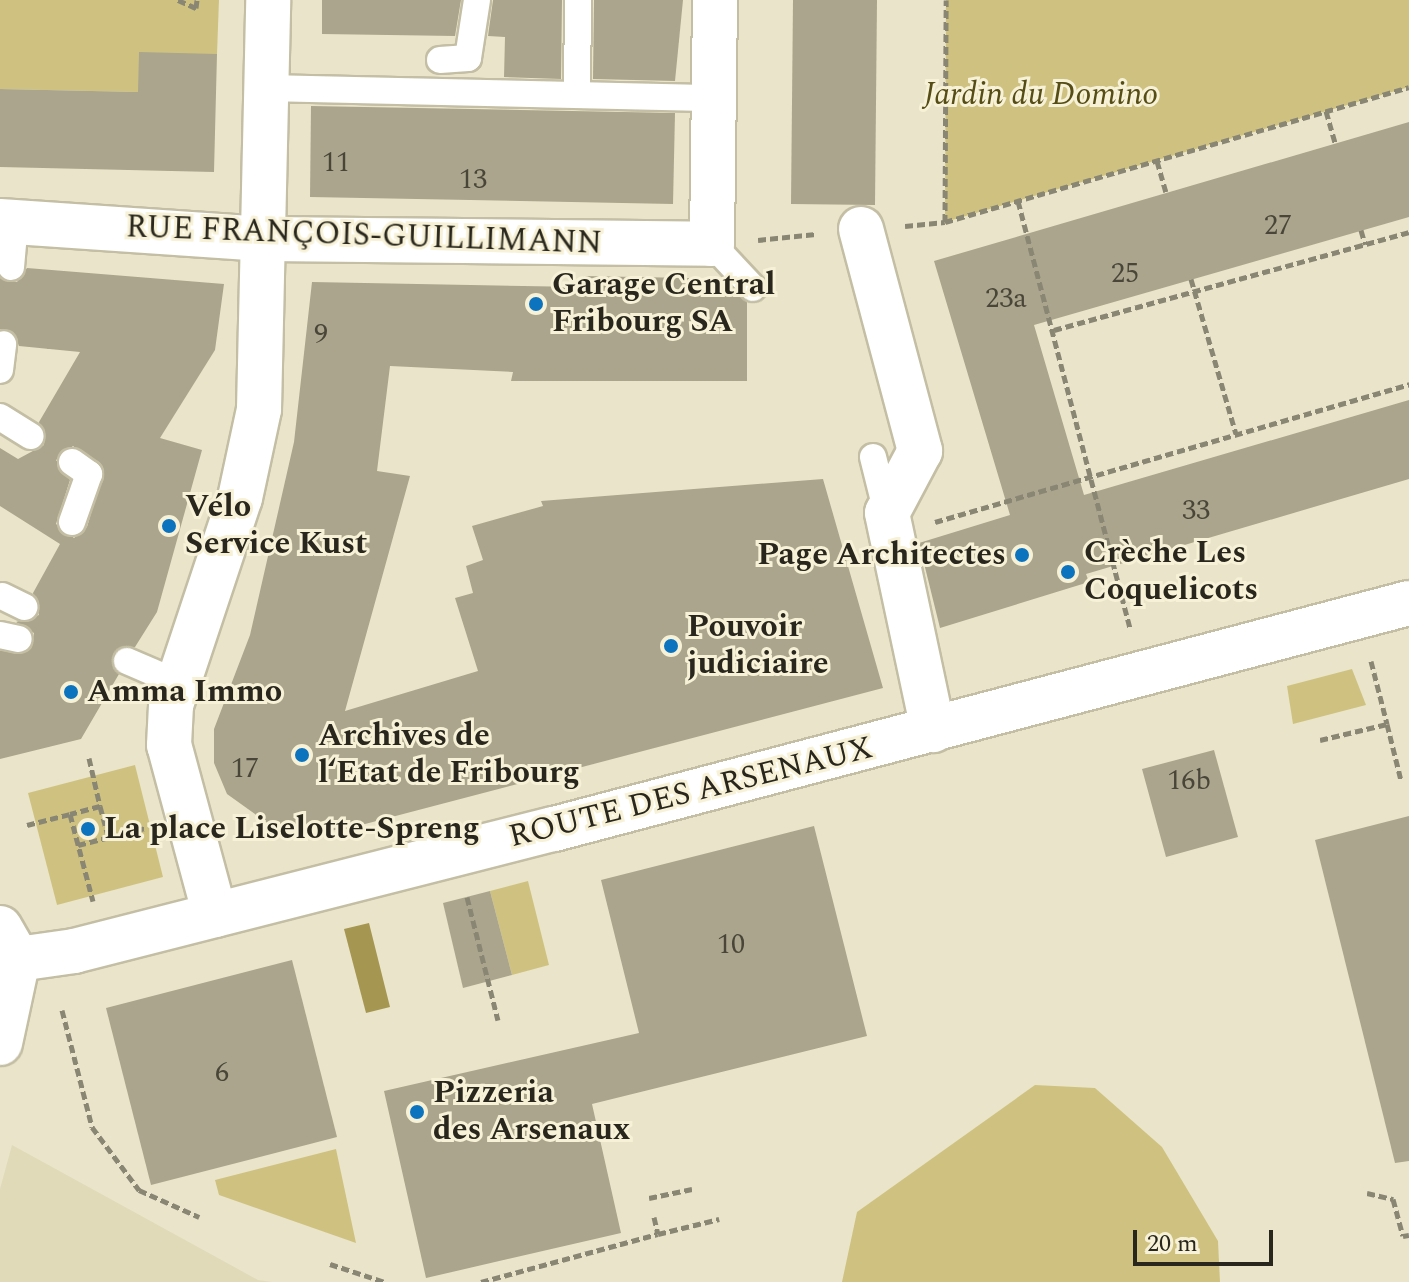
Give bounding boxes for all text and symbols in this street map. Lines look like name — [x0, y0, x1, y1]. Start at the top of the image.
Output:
park label: Jardin du Domino — [924, 76, 1158, 114]
house number: 11 — [322, 146, 350, 180]
house number: 13 — [459, 163, 487, 197]
street label: RUE FRANÇOIS-GUILLIMANN — [125, 208, 603, 264]
house number: 27 — [1264, 209, 1292, 243]
house number: 25 — [1111, 257, 1139, 291]
place label: Garage Central Fribourg SA — [552, 267, 776, 342]
house number: 23a — [985, 282, 1027, 316]
marker: Garage Central Fribourg SA — [527, 295, 545, 313]
house number: 9 — [314, 318, 328, 352]
place label: Vélo Service Kust — [185, 489, 367, 564]
house number: 33 — [1182, 494, 1210, 528]
marker: Vélo Service Kust — [160, 517, 178, 535]
place label: Crèche Les Coquelicots — [1084, 535, 1258, 610]
place label: Page Architectes — [757, 536, 1006, 574]
marker: Page Architectes — [1013, 546, 1031, 564]
marker: Crèche Les Coquelicots — [1059, 563, 1077, 581]
place label: Pouvoir judiciaire — [687, 609, 829, 684]
marker: Pouvoir judiciaire — [662, 637, 680, 655]
place label: Amma Immo — [87, 673, 282, 711]
marker: Amma Immo — [62, 683, 80, 701]
place label: Archives de l‘Etat de Fribourg — [318, 718, 580, 793]
street label: ROUTE DES ARSENAUX — [505, 729, 877, 857]
marker: Archives de l‘Etat de Fribourg — [293, 746, 311, 764]
house number: 17 — [231, 752, 259, 786]
house number: 16b — [1167, 764, 1211, 798]
place label: La place Liselotte-Spreng — [104, 810, 480, 848]
marker: La place Liselotte-Spreng — [79, 820, 97, 838]
house number: 10 — [717, 928, 745, 962]
house number: 6 — [215, 1056, 229, 1090]
place label: Pizzeria des Arsenaux — [433, 1075, 630, 1150]
marker: Pizzeria des Arsenaux — [408, 1103, 426, 1121]
scale bar — [1137, 1214, 1277, 1264]
text: 20 m — [1147, 1226, 1198, 1262]

